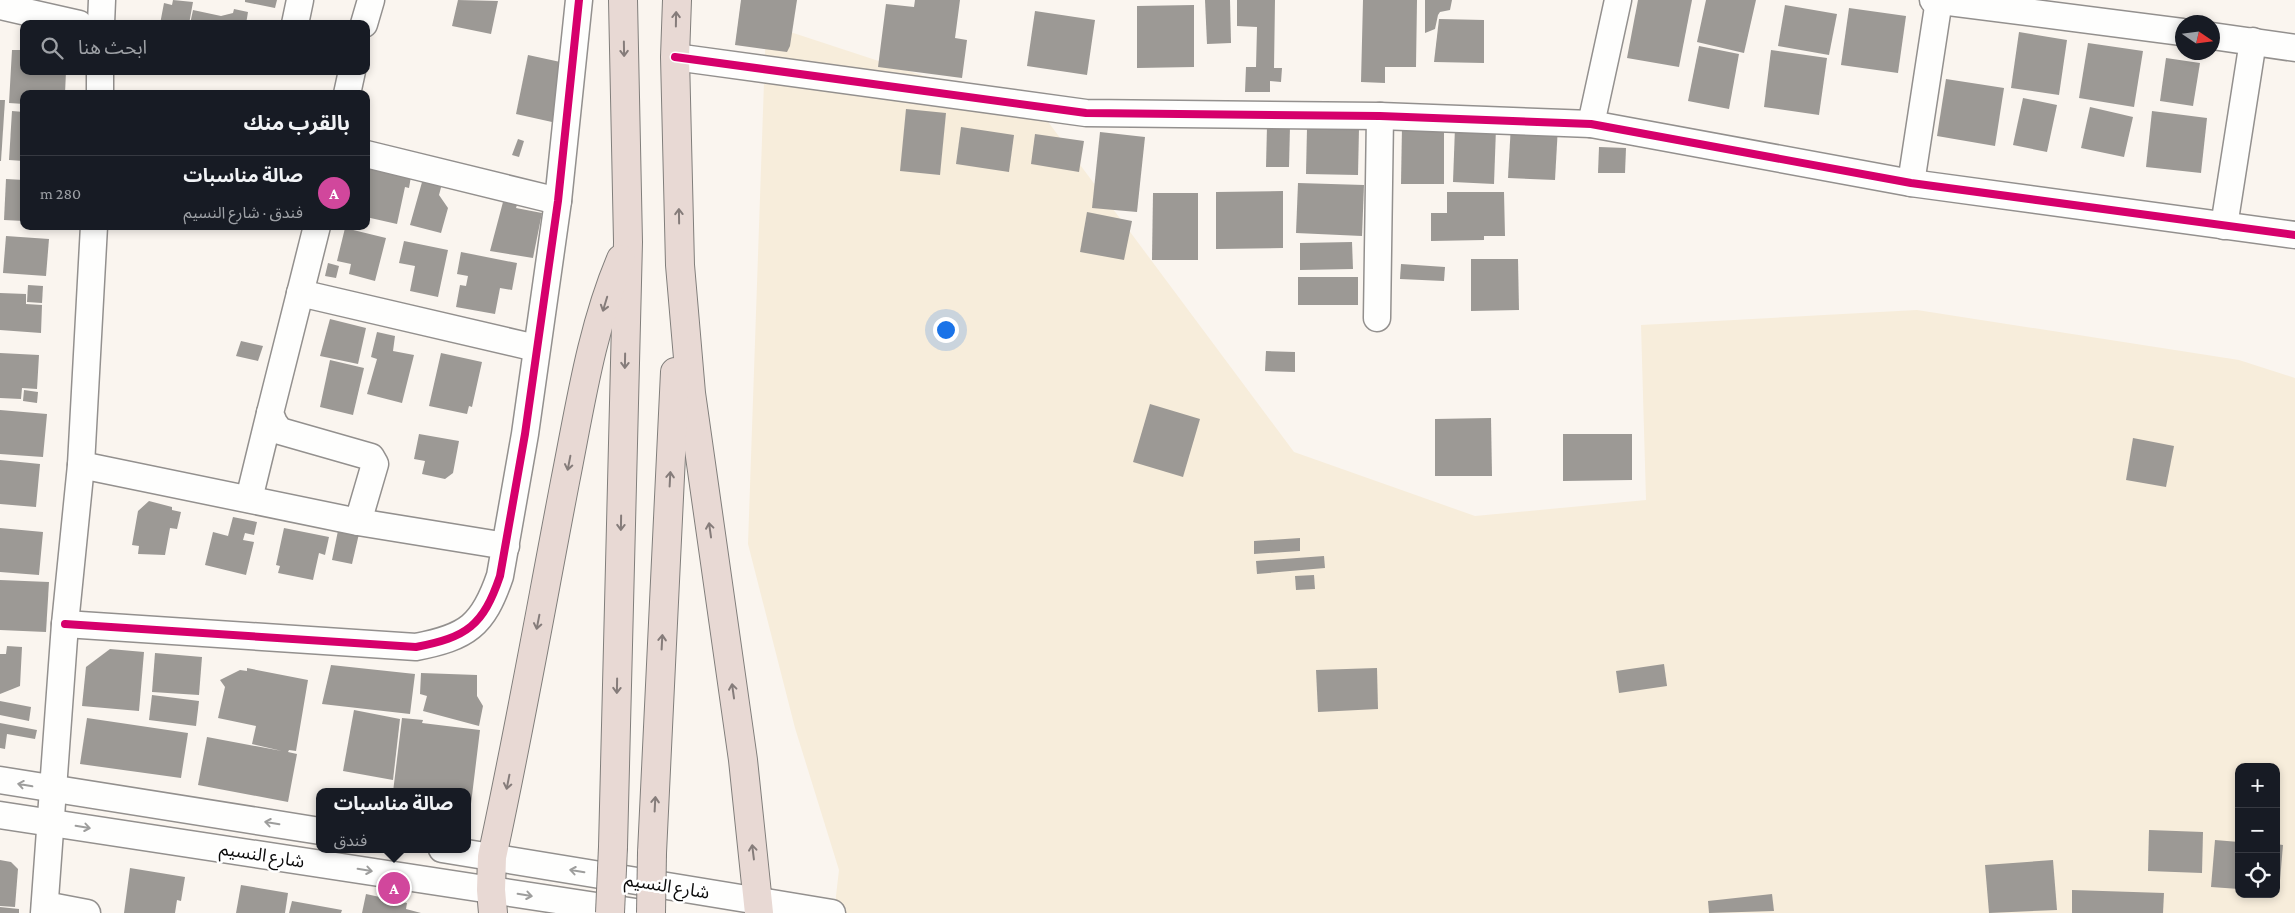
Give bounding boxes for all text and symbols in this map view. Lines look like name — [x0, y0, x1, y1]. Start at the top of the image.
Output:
one-way arrow — [672, 11, 681, 27]
north arrow — [2175, 15, 2220, 60]
search box — [20, 20, 370, 75]
icon: search — [38, 34, 66, 62]
text: ابحث هنا — [78, 37, 147, 58]
one-way arrow — [619, 40, 628, 56]
text: بالقرب منك — [244, 111, 350, 135]
text: صالة مناسبات — [183, 165, 303, 186]
text: 280 m — [40, 185, 81, 202]
text: A — [329, 185, 339, 202]
text: فندق · شارع النسيم — [183, 204, 303, 221]
one-way arrow — [674, 209, 684, 225]
one-way arrow — [599, 296, 609, 312]
your location — [933, 317, 959, 343]
one-way arrow — [620, 352, 630, 369]
one-way arrow — [564, 454, 573, 470]
one-way arrow — [666, 472, 675, 488]
one-way arrow — [616, 515, 626, 531]
one-way arrow — [705, 523, 715, 539]
one-way arrow — [533, 614, 542, 630]
one-way arrow — [658, 634, 667, 650]
one-way arrow — [612, 678, 622, 694]
one-way arrow — [727, 683, 737, 699]
map controls — [2235, 763, 2280, 898]
button: + — [2235, 763, 2280, 808]
one-way arrow — [503, 773, 513, 789]
one-way arrow — [17, 779, 33, 789]
popup — [316, 788, 471, 853]
text: صالة مناسبات — [334, 793, 453, 814]
one-way arrow — [650, 796, 659, 812]
button: − — [2235, 808, 2280, 853]
one-way arrow — [264, 818, 280, 828]
one-way arrow — [74, 823, 90, 833]
text: فندق — [334, 832, 367, 849]
street label: شارع النسيم — [217, 838, 306, 876]
one-way arrow — [748, 845, 758, 861]
button: locate — [2235, 853, 2280, 898]
one-way arrow — [569, 865, 585, 875]
one-way arrow — [356, 866, 372, 876]
pin: A — [378, 869, 410, 907]
street label: شارع النسيم — [622, 869, 711, 907]
one-way arrow — [517, 890, 533, 900]

